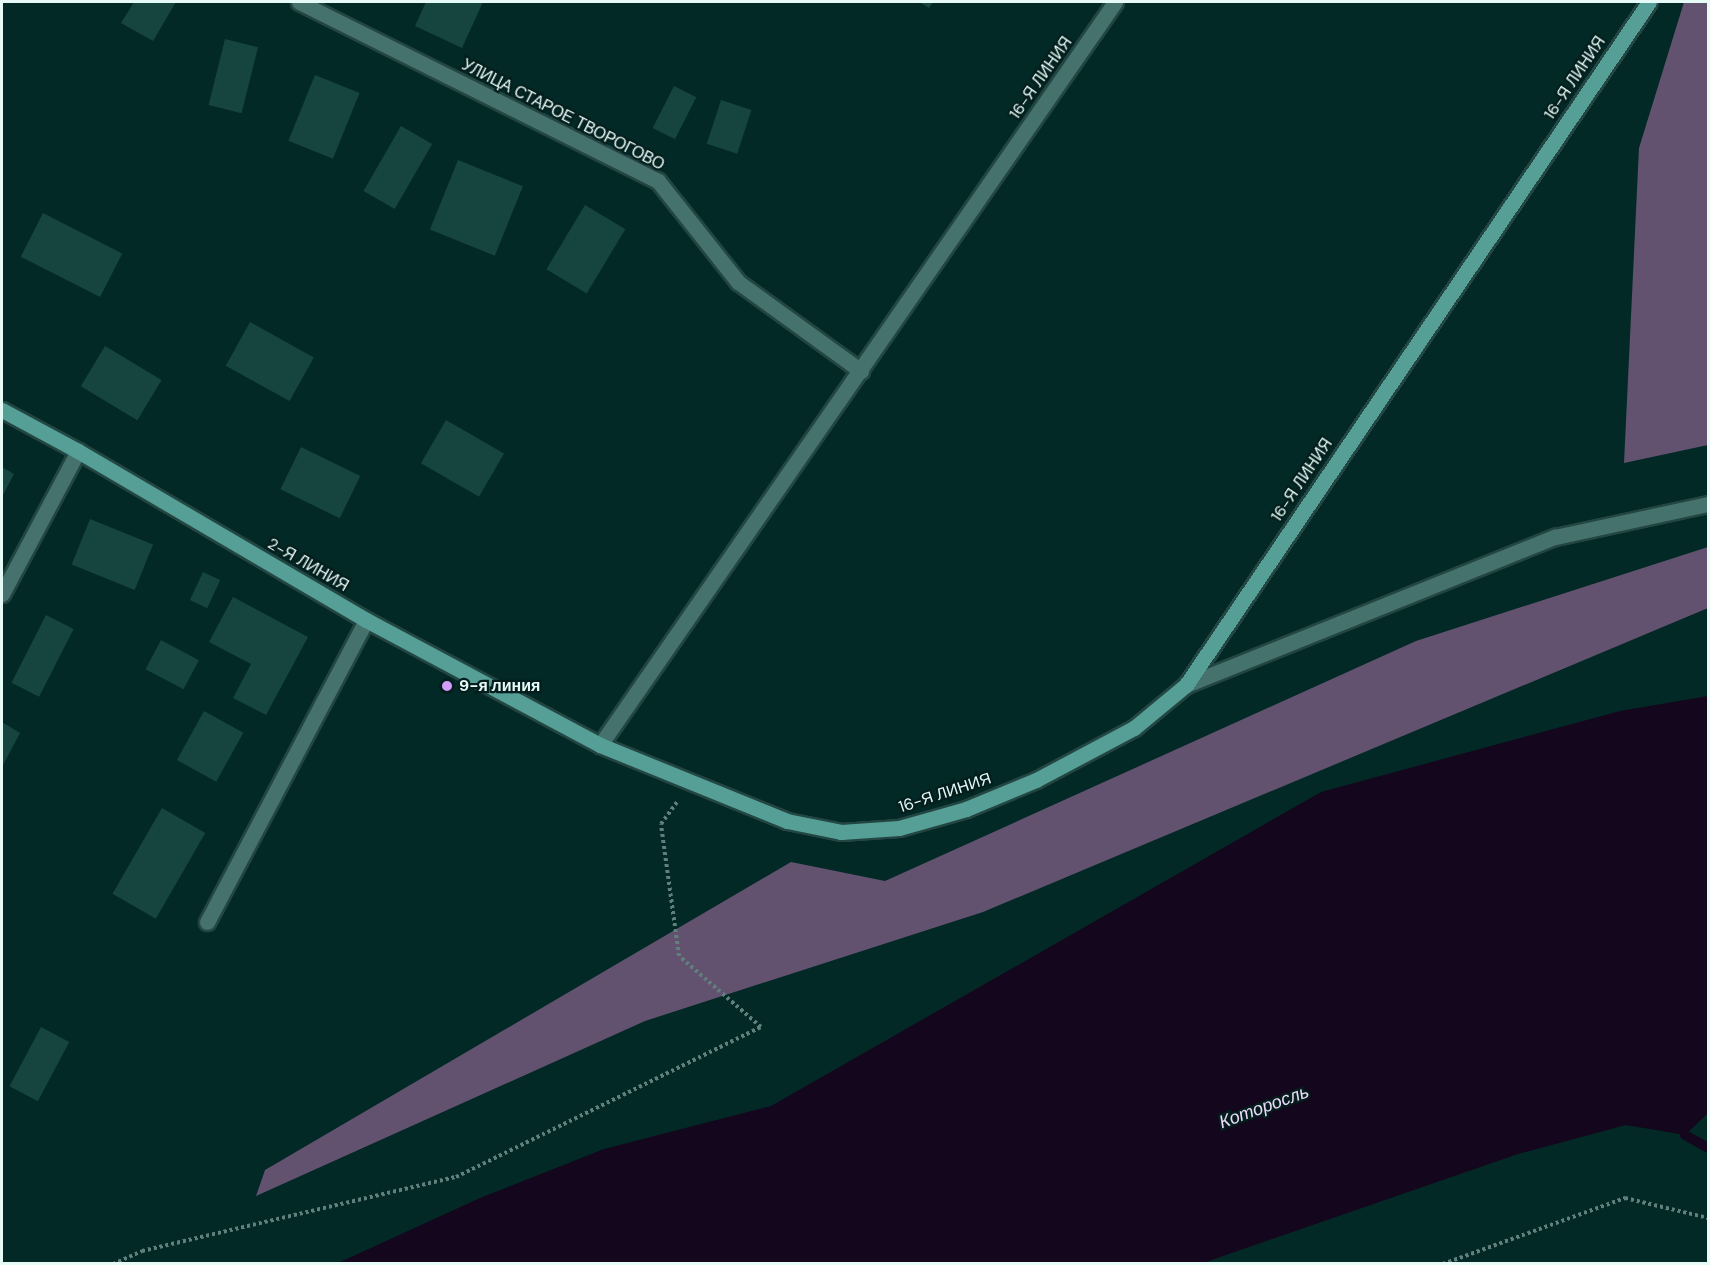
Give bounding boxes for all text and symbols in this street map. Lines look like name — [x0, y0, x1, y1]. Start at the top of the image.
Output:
street label: 16-Я ЛИНИЯ — [1006, 33, 1076, 123]
street label: 16-Я ЛИНИЯ — [1540, 33, 1610, 123]
street label: УЛИЦА СТАРОЕ ТВОРОГОВО — [458, 55, 668, 175]
street label: 16-Я ЛИНИЯ — [1267, 435, 1337, 525]
street label: 2-Я ЛИНИЯ — [264, 534, 352, 596]
place label: 9-я линия — [459, 676, 540, 696]
marker: 9-я линия — [440, 679, 454, 693]
street label: 16-Я ЛИНИЯ — [896, 769, 994, 817]
water label: Которосль — [1216, 1081, 1312, 1133]

